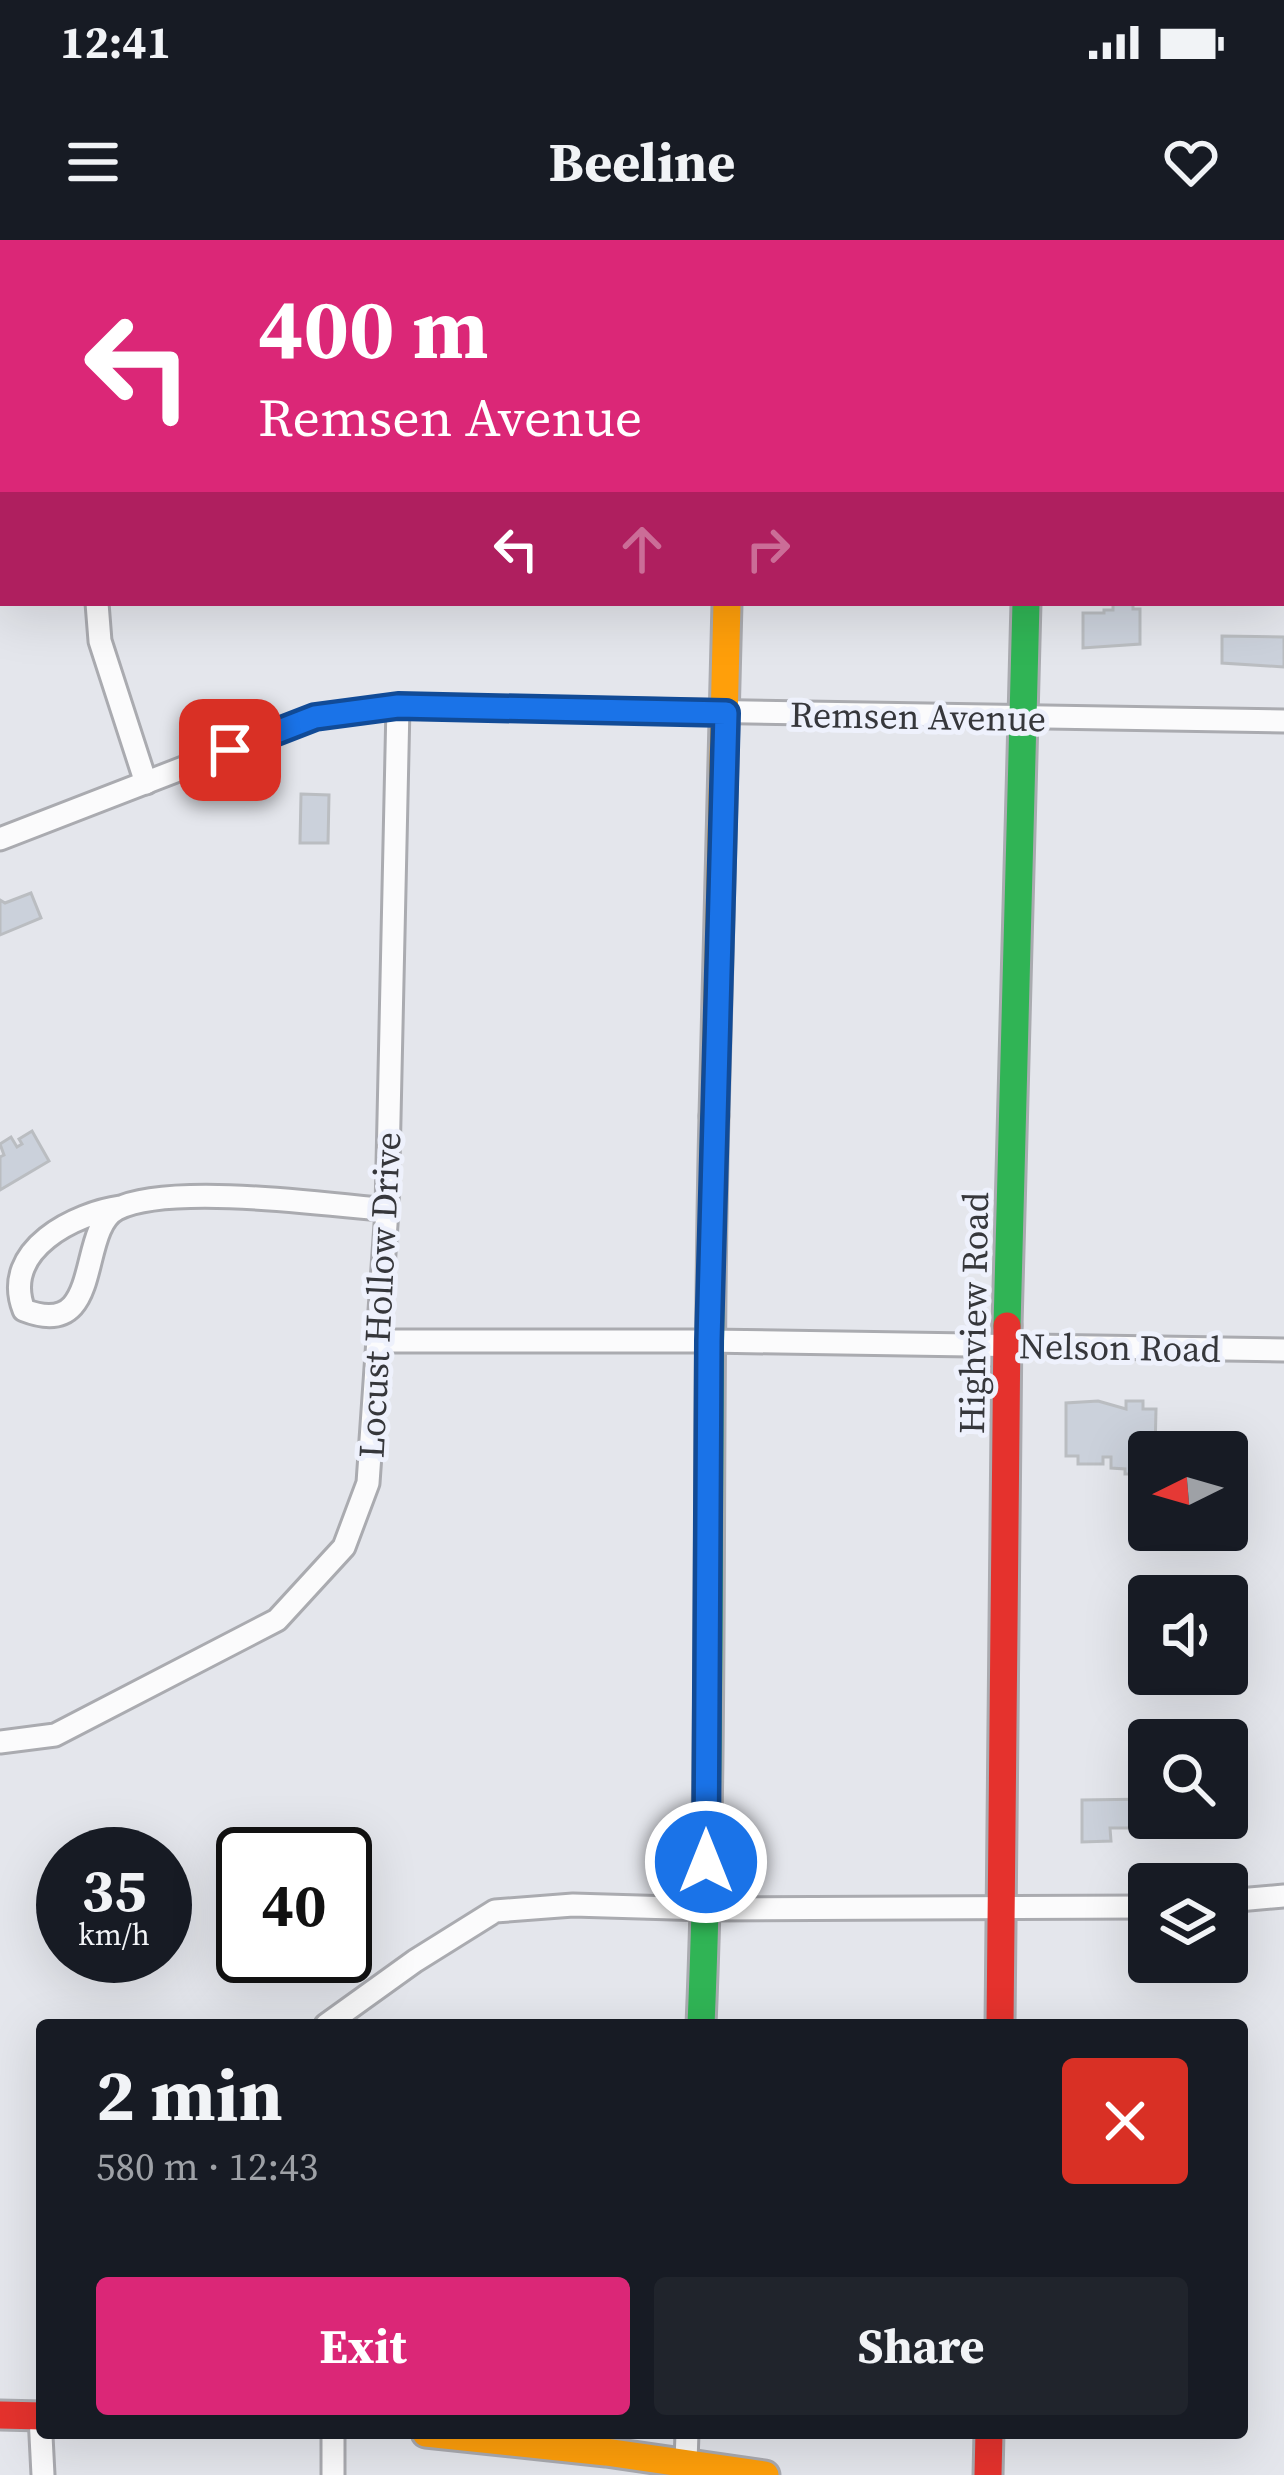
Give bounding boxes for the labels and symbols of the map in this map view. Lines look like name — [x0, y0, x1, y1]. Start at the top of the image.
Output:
street label: Remsen Avenue — [789, 690, 1047, 743]
pin — [179, 699, 281, 801]
street label: Locust Hollow Drive — [346, 1131, 413, 1459]
street label: Highview Road — [947, 1191, 1000, 1435]
street label: Nelson Road — [1019, 1321, 1221, 1374]
north arrow — [1128, 1431, 1248, 1551]
position arrow — [643, 1799, 769, 1925]
speed limit sign: 40 — [216, 1827, 372, 1983]

